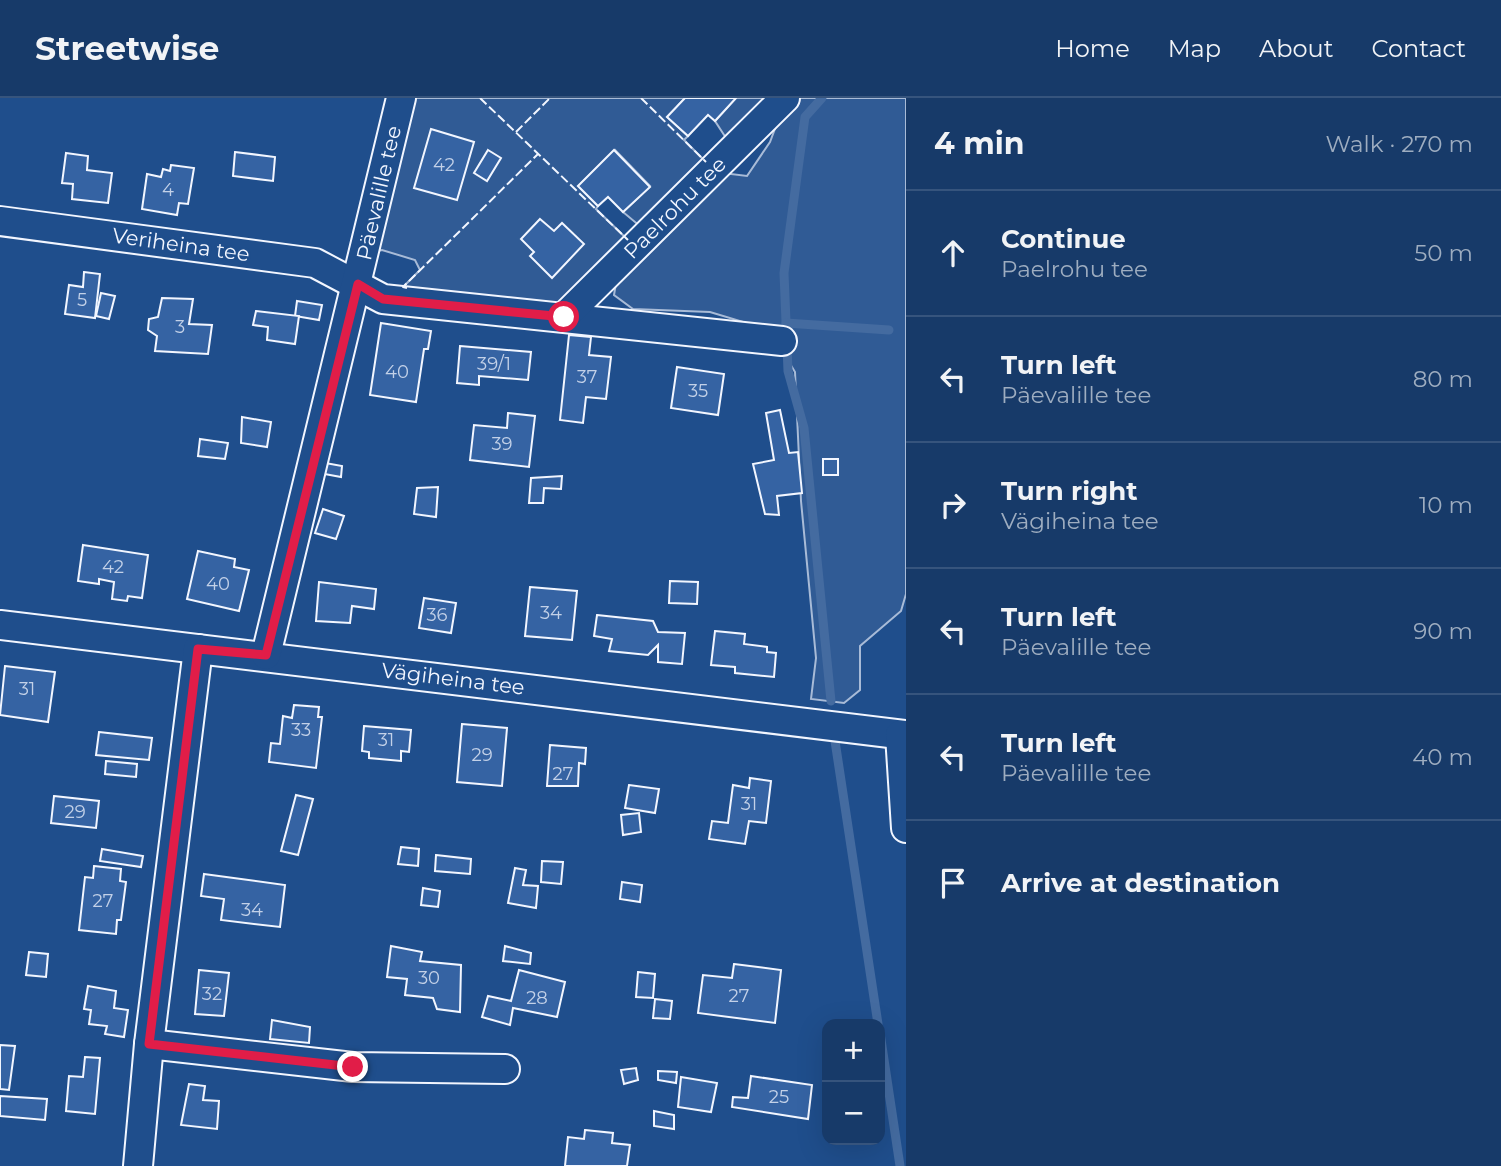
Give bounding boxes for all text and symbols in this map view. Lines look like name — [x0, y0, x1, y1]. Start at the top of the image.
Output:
text: Streetwise — [35, 28, 219, 68]
text: Home — [1055, 34, 1130, 63]
text: Map — [1168, 34, 1221, 63]
text: About — [1259, 34, 1333, 63]
text: Contact — [1371, 34, 1466, 63]
street label: Päevalille tee — [351, 123, 406, 263]
text: 4 min — [934, 125, 1024, 162]
text: Walk · 270 m — [1326, 130, 1473, 158]
street label: Paelrohu tee — [618, 151, 731, 264]
house number: 42 — [433, 154, 455, 176]
house number: 4 — [162, 179, 174, 201]
street label: Veriheina tee — [111, 223, 251, 267]
text: Continue — [1001, 223, 1126, 255]
icon: ahead — [934, 234, 972, 272]
text: 50 m — [1414, 239, 1473, 267]
text: Paelrohu tee — [1001, 255, 1148, 283]
house number: 5 — [77, 289, 87, 311]
route start — [548, 301, 579, 332]
house number: 3 — [175, 316, 185, 338]
text: Turn left — [1001, 349, 1117, 381]
house number: 39/1 — [477, 353, 511, 375]
icon: left — [934, 360, 972, 398]
house number: 40 — [385, 361, 409, 383]
text: 80 m — [1413, 365, 1473, 393]
house number: 37 — [577, 366, 597, 388]
house number: 35 — [688, 380, 708, 402]
text: Päevalille tee — [1001, 381, 1151, 409]
house number: 39 — [491, 433, 513, 455]
text: Turn right — [1001, 475, 1137, 507]
icon: right — [934, 486, 972, 524]
text: 10 m — [1419, 491, 1473, 519]
text: Vägiheina tee — [1001, 507, 1159, 535]
house number: 42 — [102, 556, 124, 578]
house number: 40 — [206, 573, 230, 595]
text: Turn left — [1001, 601, 1117, 633]
house number: 34 — [540, 602, 562, 624]
house number: 36 — [426, 604, 448, 626]
icon: left — [934, 612, 972, 650]
text: 90 m — [1413, 617, 1473, 645]
text: Päevalille tee — [1001, 633, 1151, 661]
street label: Vägiheina tee — [380, 657, 526, 700]
house number: 31 — [19, 678, 35, 700]
house number: 33 — [291, 719, 311, 741]
text: Turn left — [1001, 727, 1117, 759]
house number: 31 — [378, 729, 394, 751]
icon: left — [934, 738, 972, 776]
text: 40 m — [1412, 743, 1473, 771]
house number: 29 — [471, 744, 493, 766]
text: Päevalille tee — [1001, 759, 1151, 787]
house number: 27 — [553, 763, 573, 785]
house number: 31 — [741, 793, 757, 815]
house number: 29 — [64, 801, 86, 823]
icon: arrive — [934, 864, 972, 902]
text: Arrive at destination — [1001, 867, 1280, 899]
house number: 27 — [93, 890, 113, 912]
house number: 34 — [241, 899, 263, 921]
house number: 30 — [418, 967, 440, 989]
house number: 32 — [202, 983, 222, 1005]
house number: 27 — [729, 985, 749, 1007]
house number: 28 — [526, 987, 548, 1009]
map controls — [822, 1019, 885, 1145]
button: + — [822, 1019, 885, 1082]
route end — [337, 1051, 368, 1082]
button: − — [822, 1082, 885, 1145]
house number: 25 — [769, 1086, 789, 1108]

